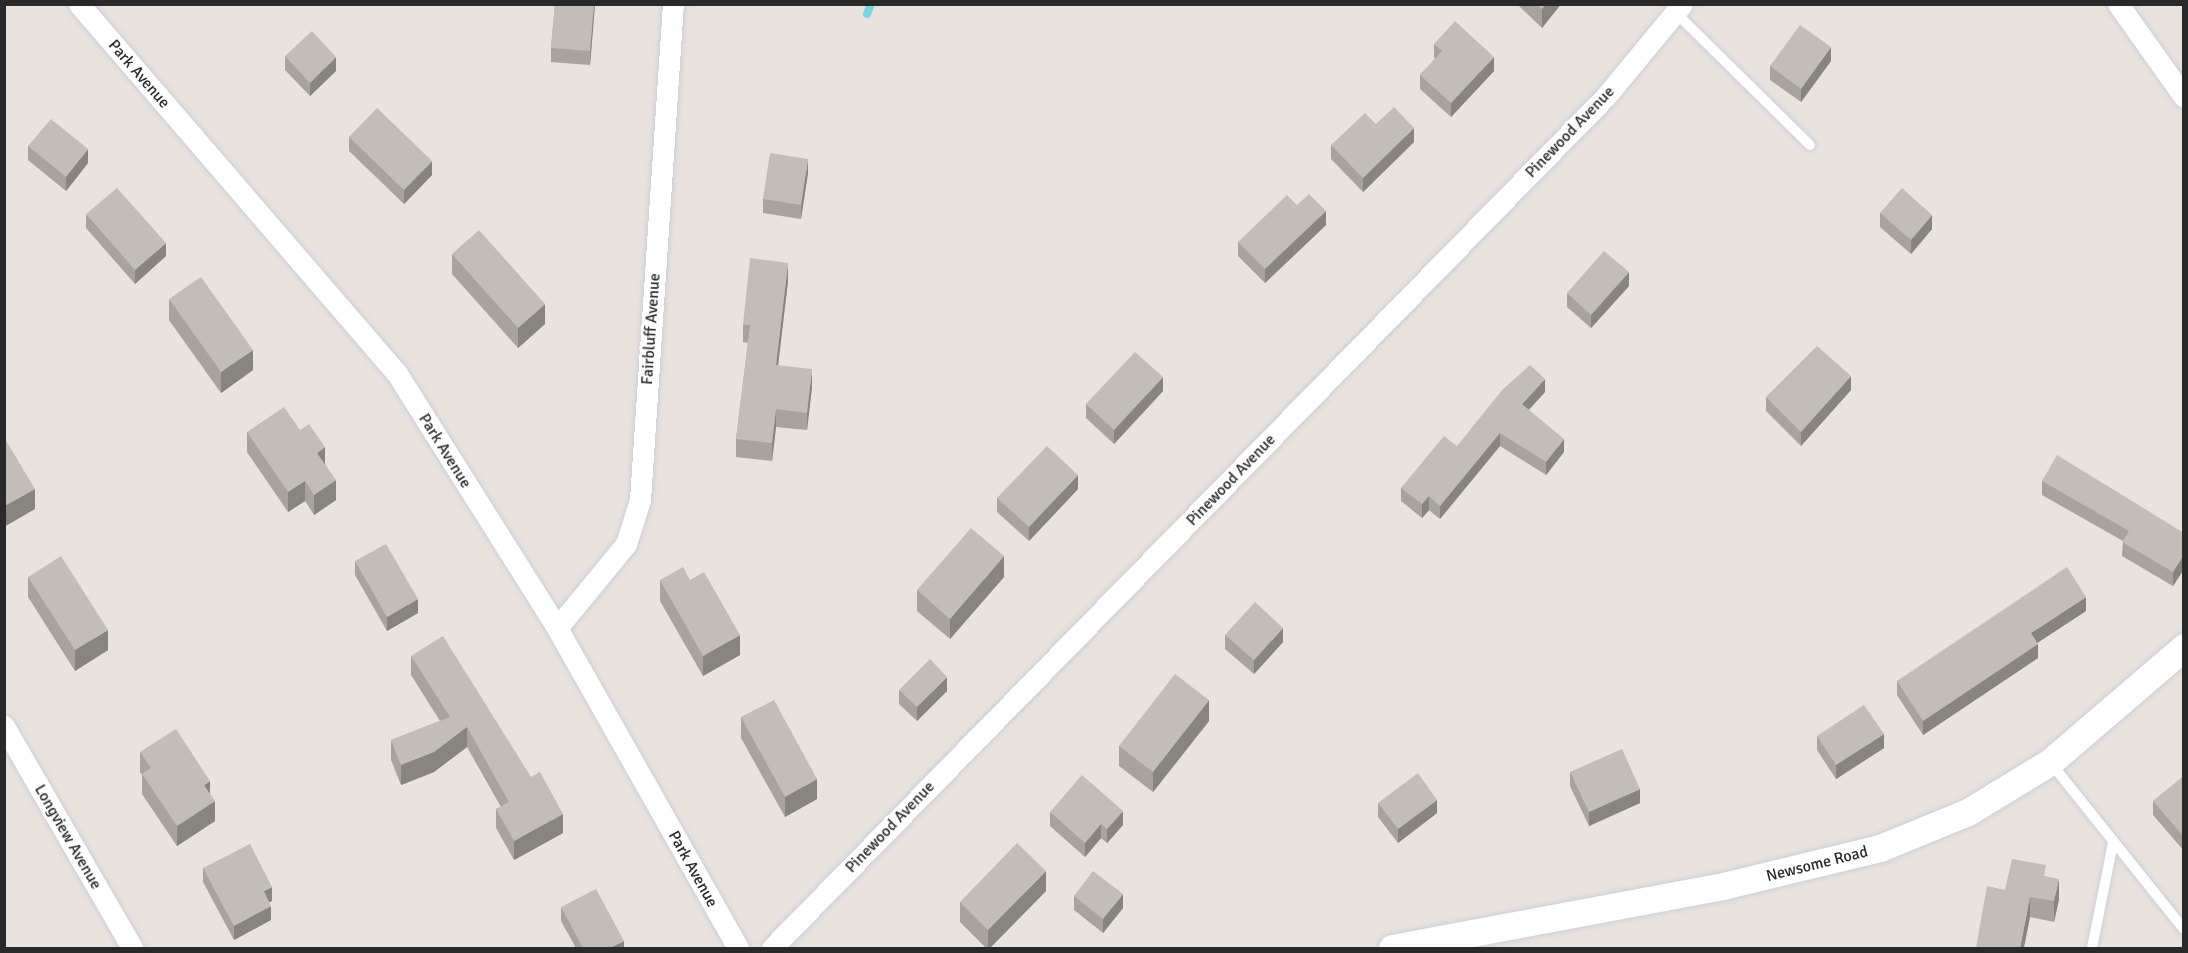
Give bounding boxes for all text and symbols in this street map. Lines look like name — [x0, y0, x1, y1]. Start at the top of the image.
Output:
street label: Park Avenue — [104, 36, 174, 112]
street label: Pinewood Avenue — [1521, 82, 1619, 182]
street label: Fairbluff Avenue — [638, 273, 664, 385]
street label: Park Avenue — [415, 410, 475, 492]
street label: Pinewood Avenue — [1182, 430, 1280, 530]
street label: Pinewood Avenue — [841, 777, 939, 877]
street label: Longview Avenue — [30, 781, 106, 893]
street label: Park Avenue — [664, 827, 722, 911]
street label: Newsome Road — [1764, 842, 1870, 886]

